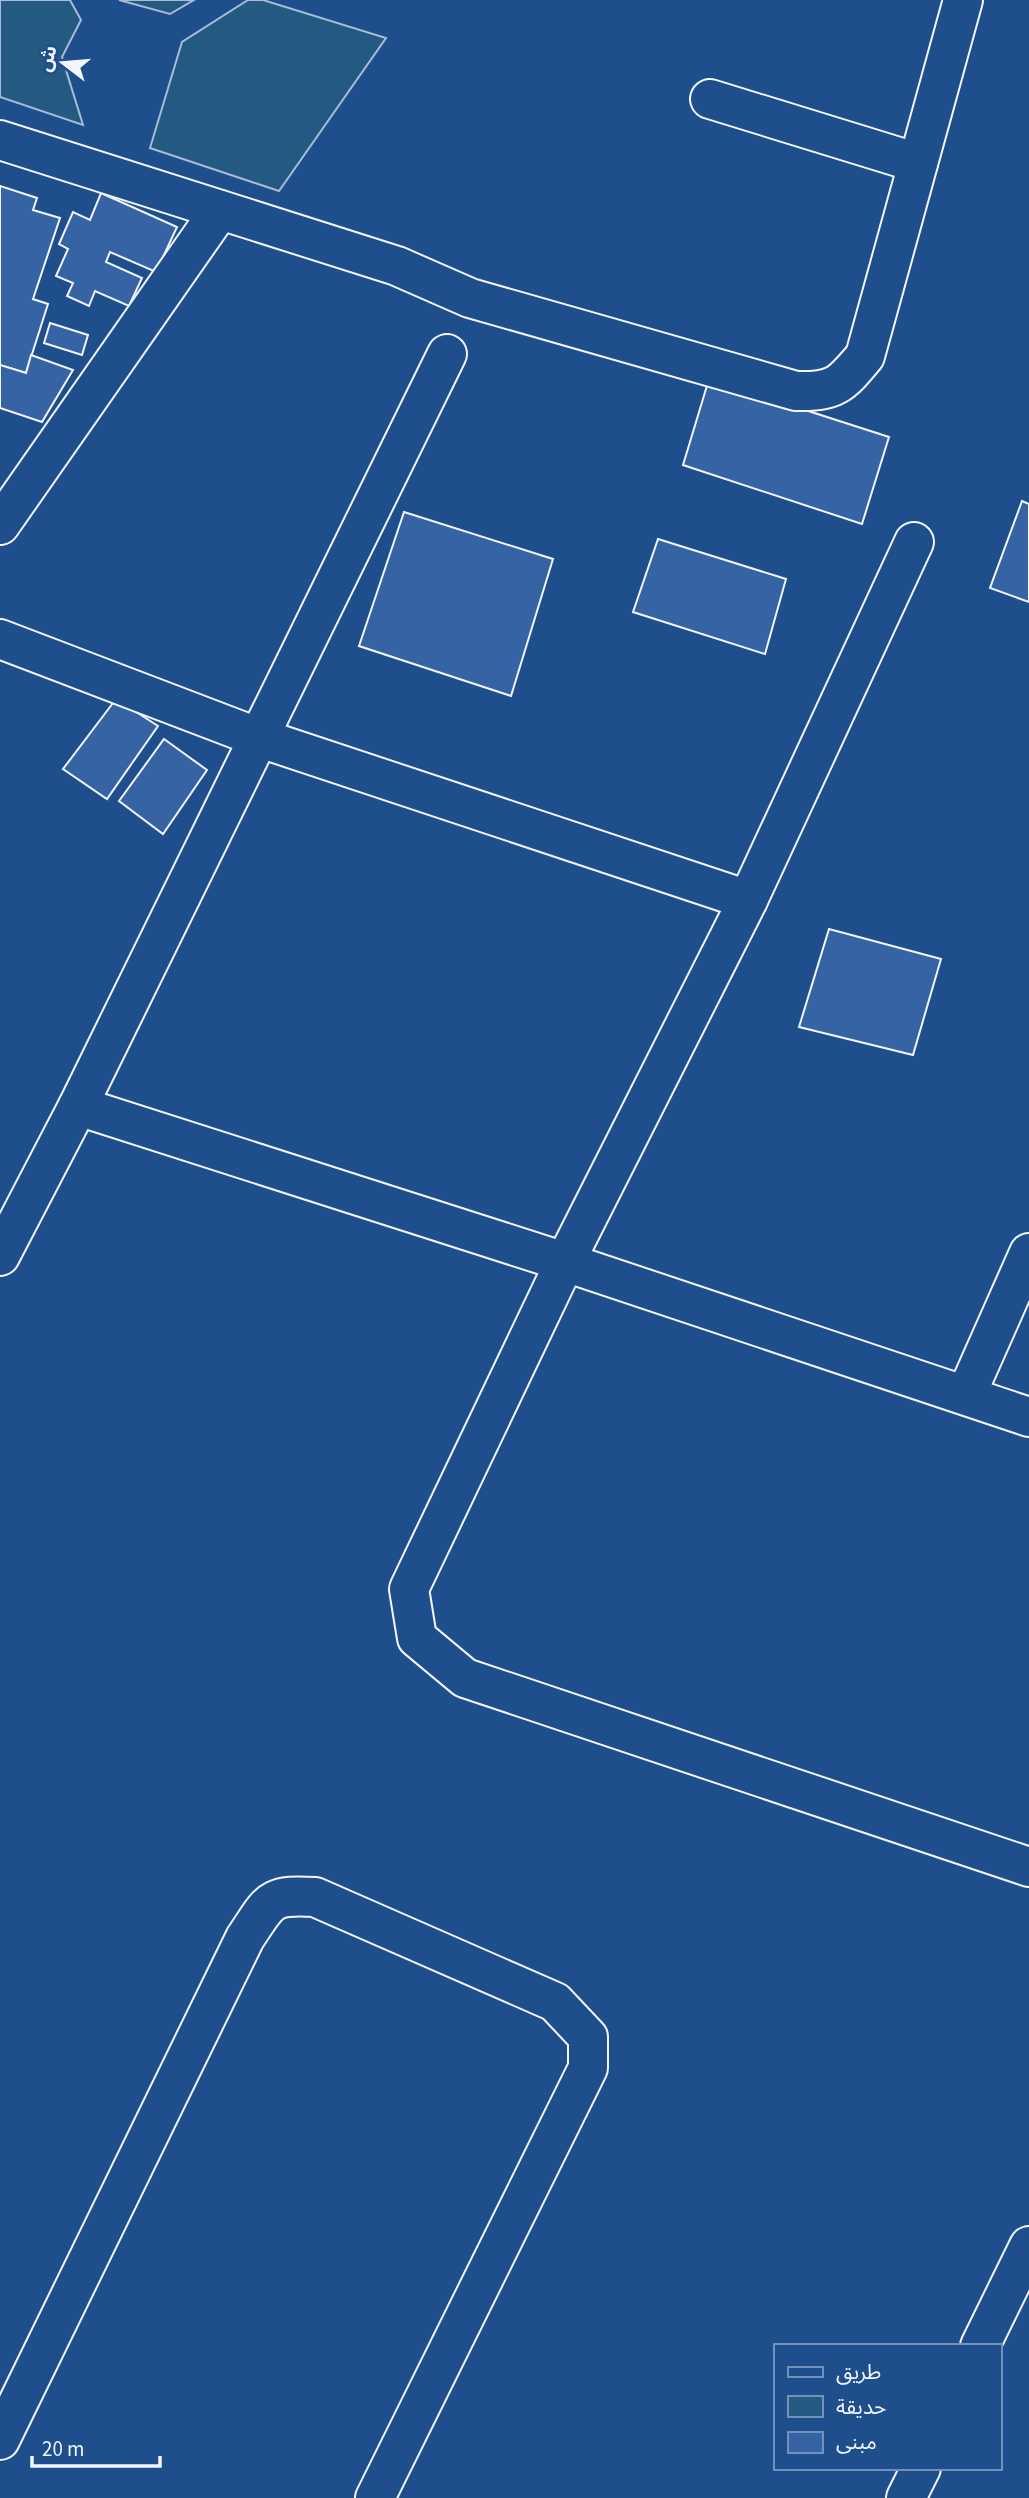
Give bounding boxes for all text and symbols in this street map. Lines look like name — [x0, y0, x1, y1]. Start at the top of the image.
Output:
north arrow — [28, 28, 98, 98]
text: ش — [32, 42, 65, 75]
legend — [774, 2344, 1001, 2470]
text: طريق — [836, 2357, 881, 2387]
text: حديقة — [836, 2392, 886, 2422]
scale bar — [32, 2424, 159, 2468]
text: مبنى — [836, 2427, 877, 2457]
text: 20 m — [42, 2434, 84, 2464]

